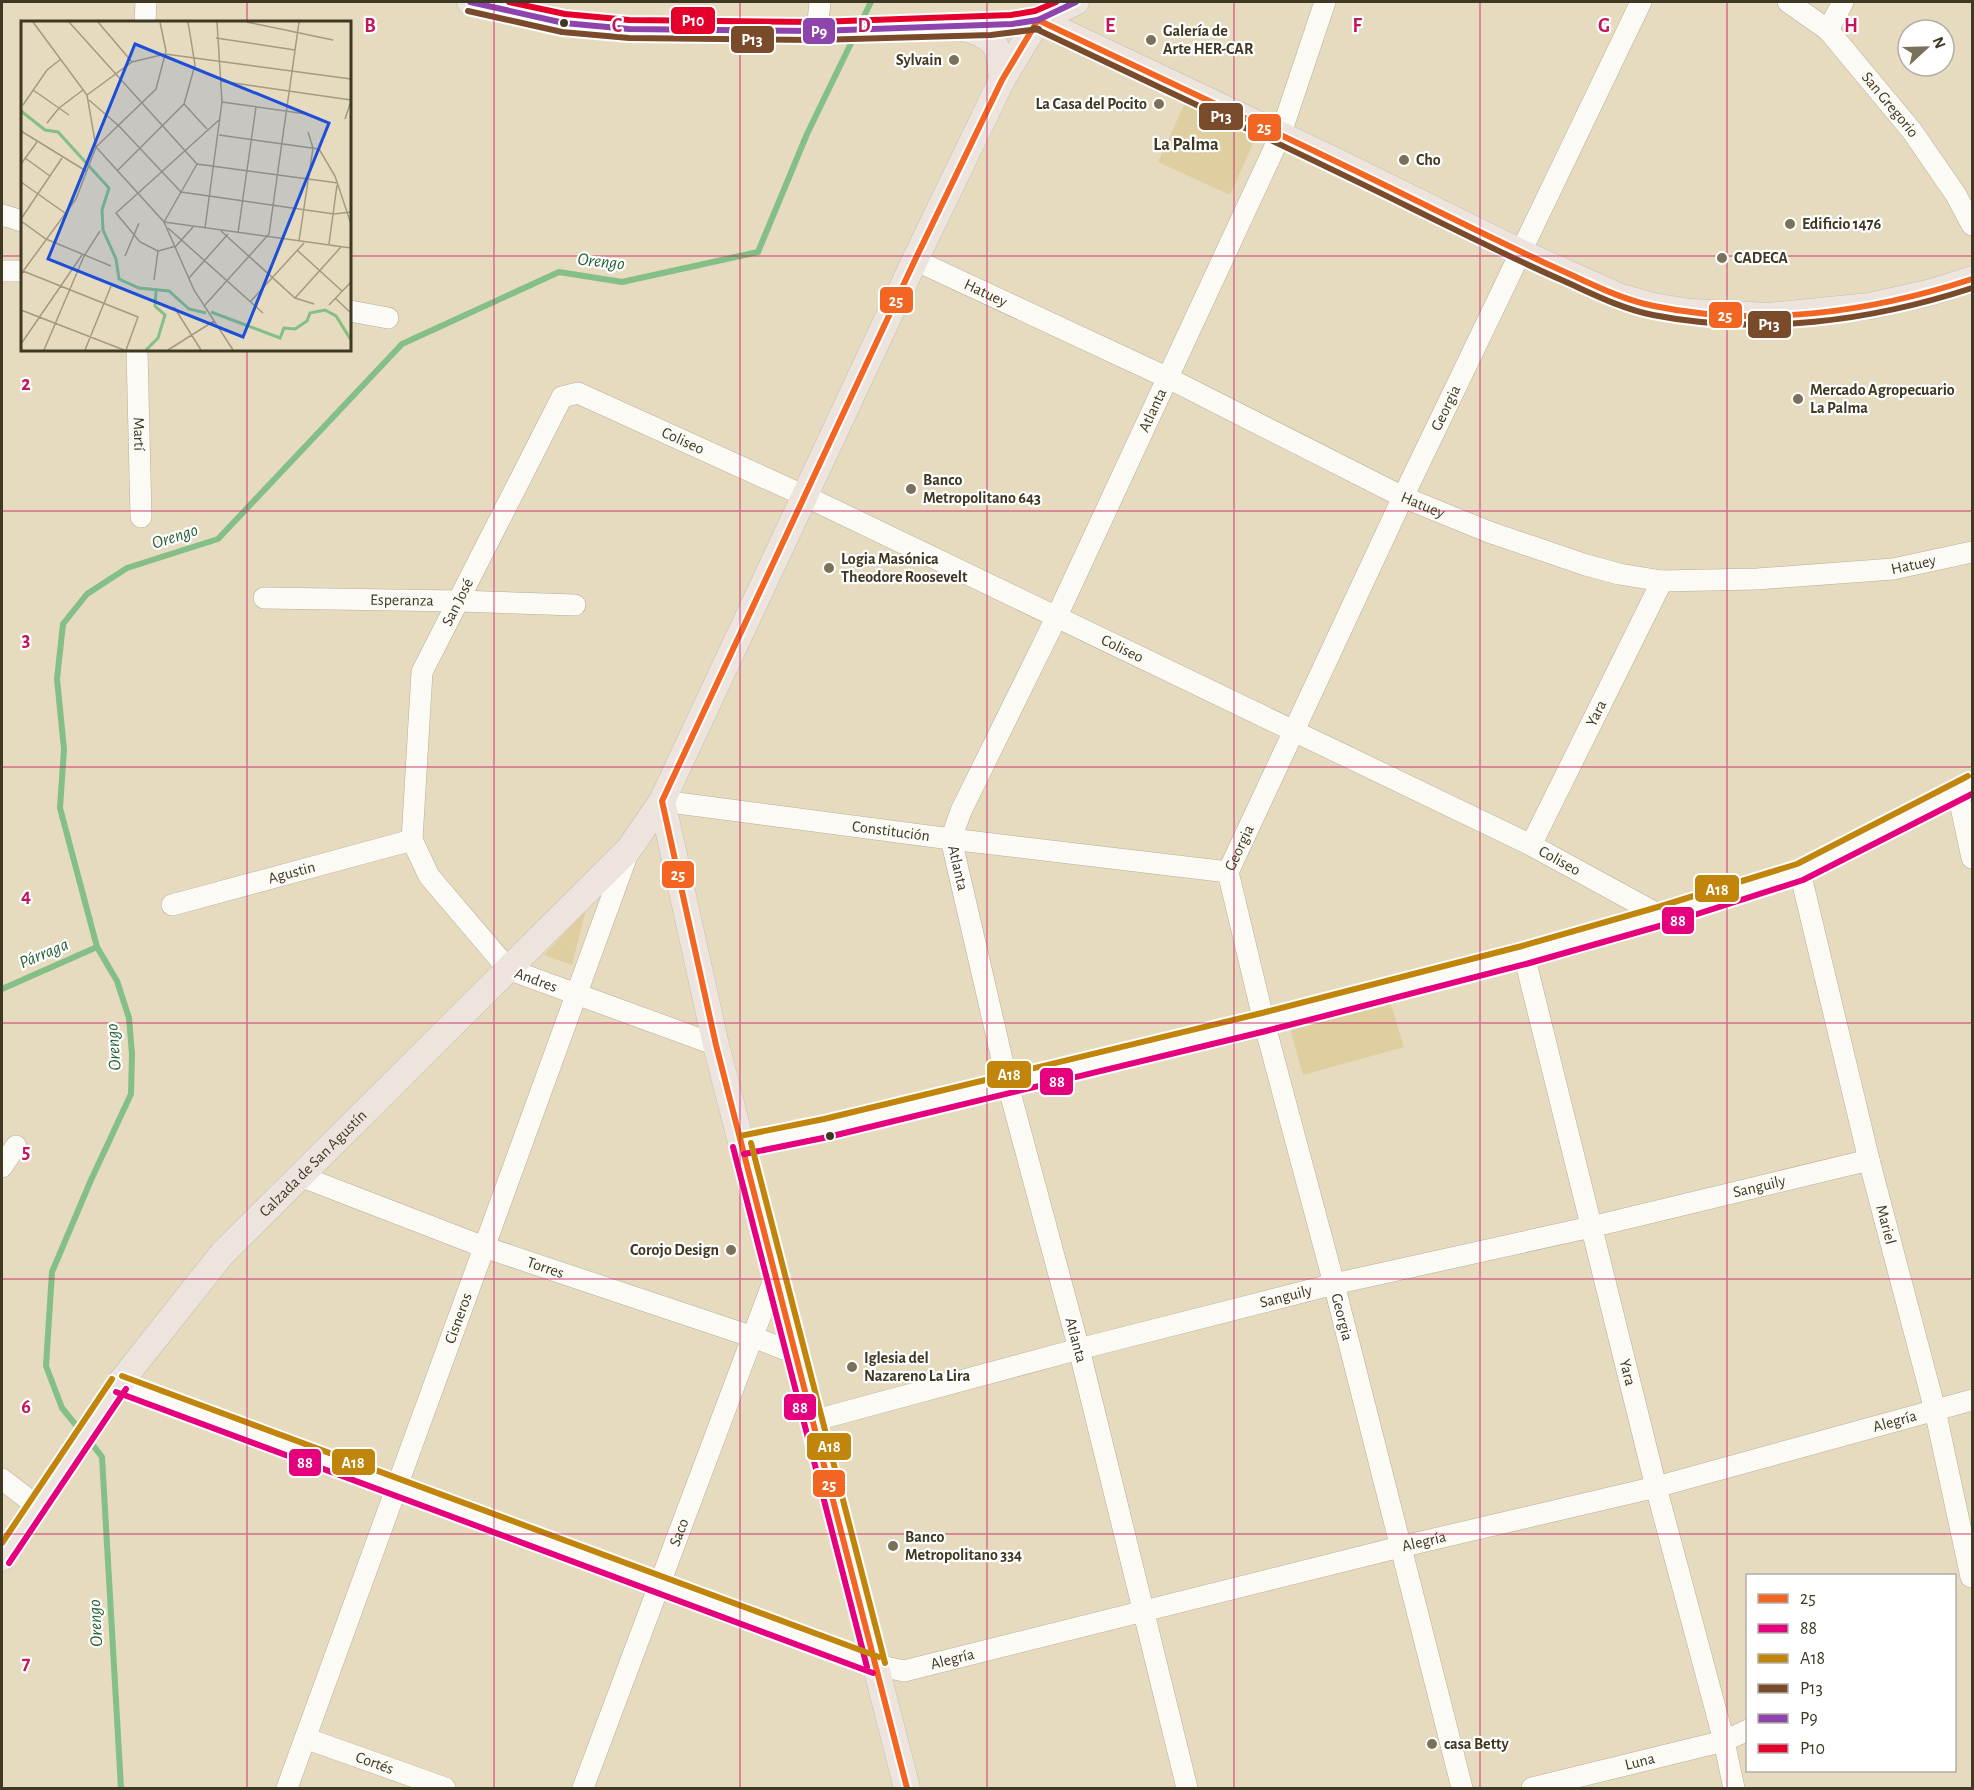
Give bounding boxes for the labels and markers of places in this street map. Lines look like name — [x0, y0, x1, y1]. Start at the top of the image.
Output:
unlabelled marker — [558, 17, 570, 29]
place label: Galería de Arte HER-CAR — [1163, 23, 1254, 57]
marker: Galería de Arte HER-CAR — [1144, 33, 1158, 47]
place label: Sylvain — [896, 52, 942, 69]
marker: Sylvain — [947, 53, 961, 67]
place label: La Casa del Pocito — [1035, 96, 1147, 112]
marker: La Casa del Pocito — [1152, 97, 1166, 111]
place label: Cho — [1416, 152, 1441, 168]
marker: Cho — [1397, 153, 1411, 167]
place label: Edificio 1476 — [1802, 216, 1881, 232]
marker: Edificio 1476 — [1783, 217, 1797, 231]
place label: CADECA — [1734, 250, 1788, 266]
marker: CADECA — [1715, 251, 1729, 265]
place label: Mercado Agropecuario La Palma — [1810, 382, 1955, 416]
marker: Mercado Agropecuario La Palma — [1791, 392, 1805, 406]
place label: Banco Metropolitano 643 — [923, 472, 1041, 506]
marker: Banco Metropolitano 643 — [904, 482, 918, 496]
place label: Logia Masónica Theodore Roosevelt — [841, 551, 968, 585]
marker: Logia Masónica Theodore Roosevelt — [822, 561, 836, 575]
unlabelled marker — [824, 1130, 836, 1142]
place label: Corojo Design — [630, 1242, 719, 1259]
marker: Corojo Design — [724, 1243, 738, 1257]
place label: Iglesia del Nazareno La Lira — [864, 1350, 970, 1384]
marker: Iglesia del Nazareno La Lira — [845, 1360, 859, 1374]
place label: Banco Metropolitano 334 — [905, 1529, 1022, 1563]
marker: Banco Metropolitano 334 — [886, 1539, 900, 1553]
place label: casa Betty — [1444, 1736, 1509, 1753]
marker: casa Betty — [1425, 1737, 1439, 1751]

